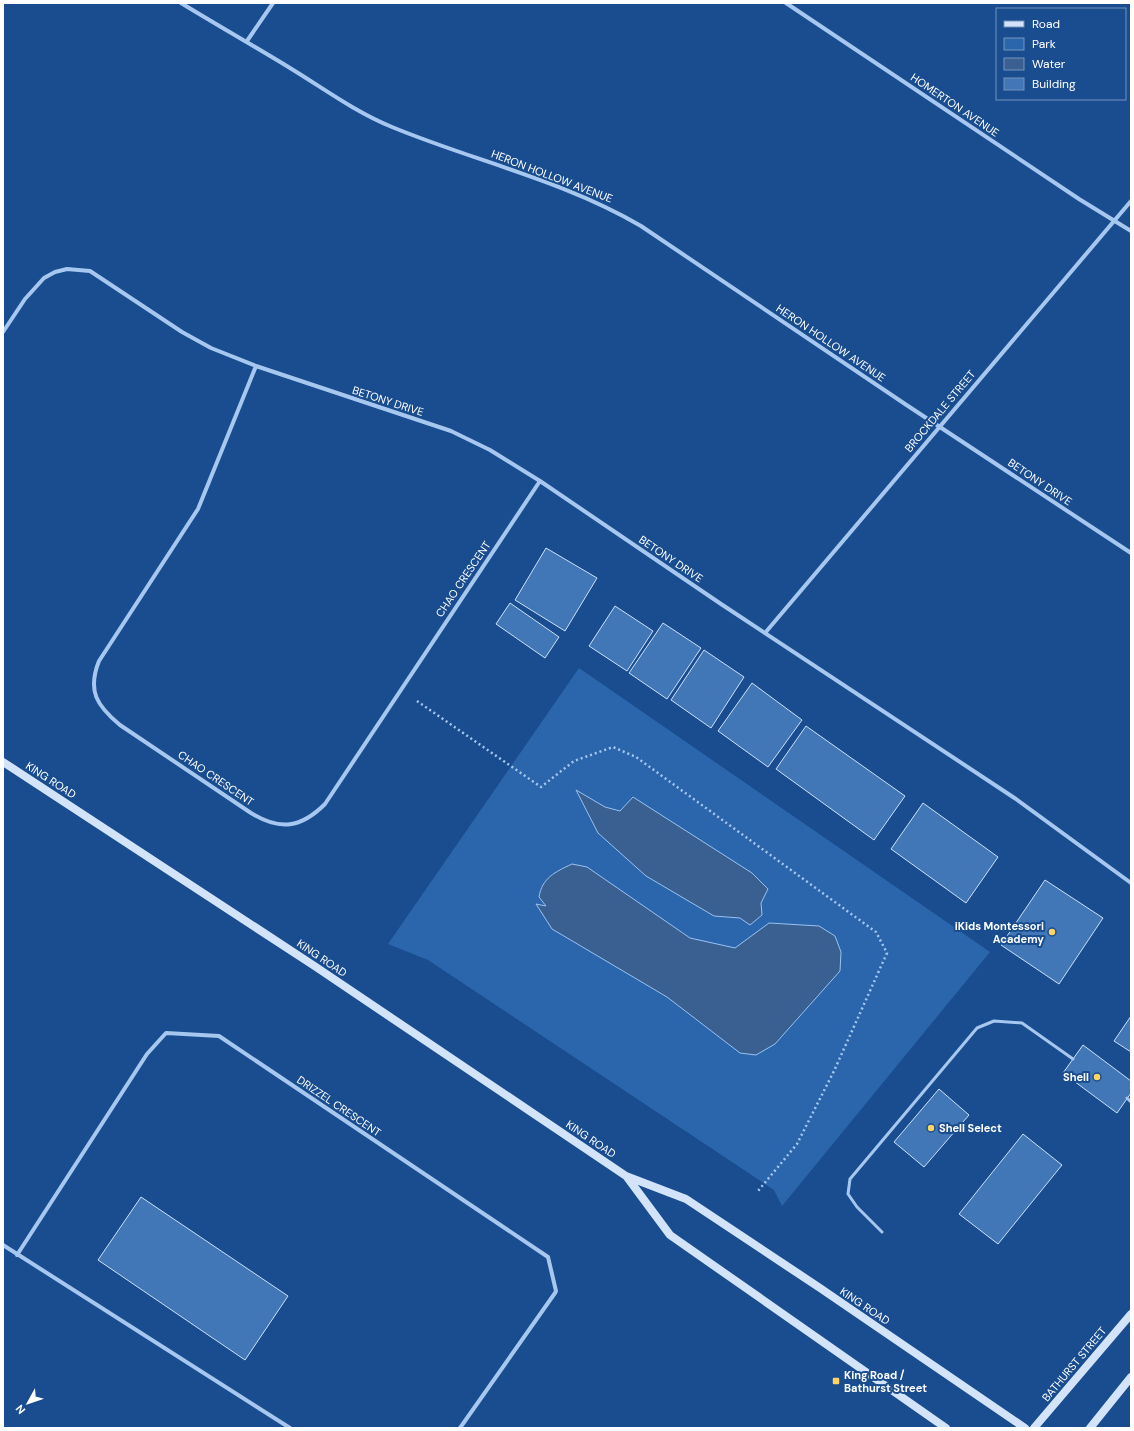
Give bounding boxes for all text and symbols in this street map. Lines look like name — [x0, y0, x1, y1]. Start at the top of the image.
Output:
legend — [996, 8, 1126, 100]
text: Road — [1032, 16, 1060, 32]
text: Park — [1032, 36, 1056, 52]
text: Water — [1032, 56, 1066, 72]
street label: HOMERTON AVENUE — [908, 70, 1002, 140]
text: Building — [1032, 76, 1076, 92]
street label: HERON HOLLOW AVENUE — [489, 146, 615, 206]
street label: HERON HOLLOW AVENUE — [774, 301, 888, 385]
street label: BROCKDALE STREET — [902, 367, 978, 455]
street label: BETONY DRIVE — [351, 383, 425, 419]
street label: BETONY DRIVE — [1005, 455, 1075, 509]
street label: BETONY DRIVE — [636, 532, 706, 586]
street label: CHAO CRESCENT — [432, 538, 494, 620]
street label: CHAO CRESCENT — [175, 747, 257, 809]
street label: KING ROAD — [23, 759, 79, 802]
place label: iKids Montessori Academy — [955, 919, 1044, 946]
marker: iKids Montessori Academy — [1047, 927, 1057, 937]
street label: KING ROAD — [294, 936, 350, 980]
place label: Shell — [1063, 1070, 1089, 1084]
marker: Shell — [1092, 1072, 1102, 1082]
street label: DRIZZEL CRESCENT — [294, 1073, 384, 1139]
street label: KING ROAD — [563, 1117, 619, 1161]
place label: Shell Select — [939, 1121, 1002, 1135]
marker: Shell Select — [926, 1123, 936, 1133]
street label: KING ROAD — [837, 1284, 893, 1328]
street label: BATHURST STREET — [1039, 1324, 1109, 1404]
place label: King Road / Bathurst Street — [844, 1368, 927, 1395]
marker: King Road / Bathurst Street — [831, 1376, 841, 1386]
north arrow — [8, 1383, 48, 1423]
text: N — [12, 1402, 28, 1417]

